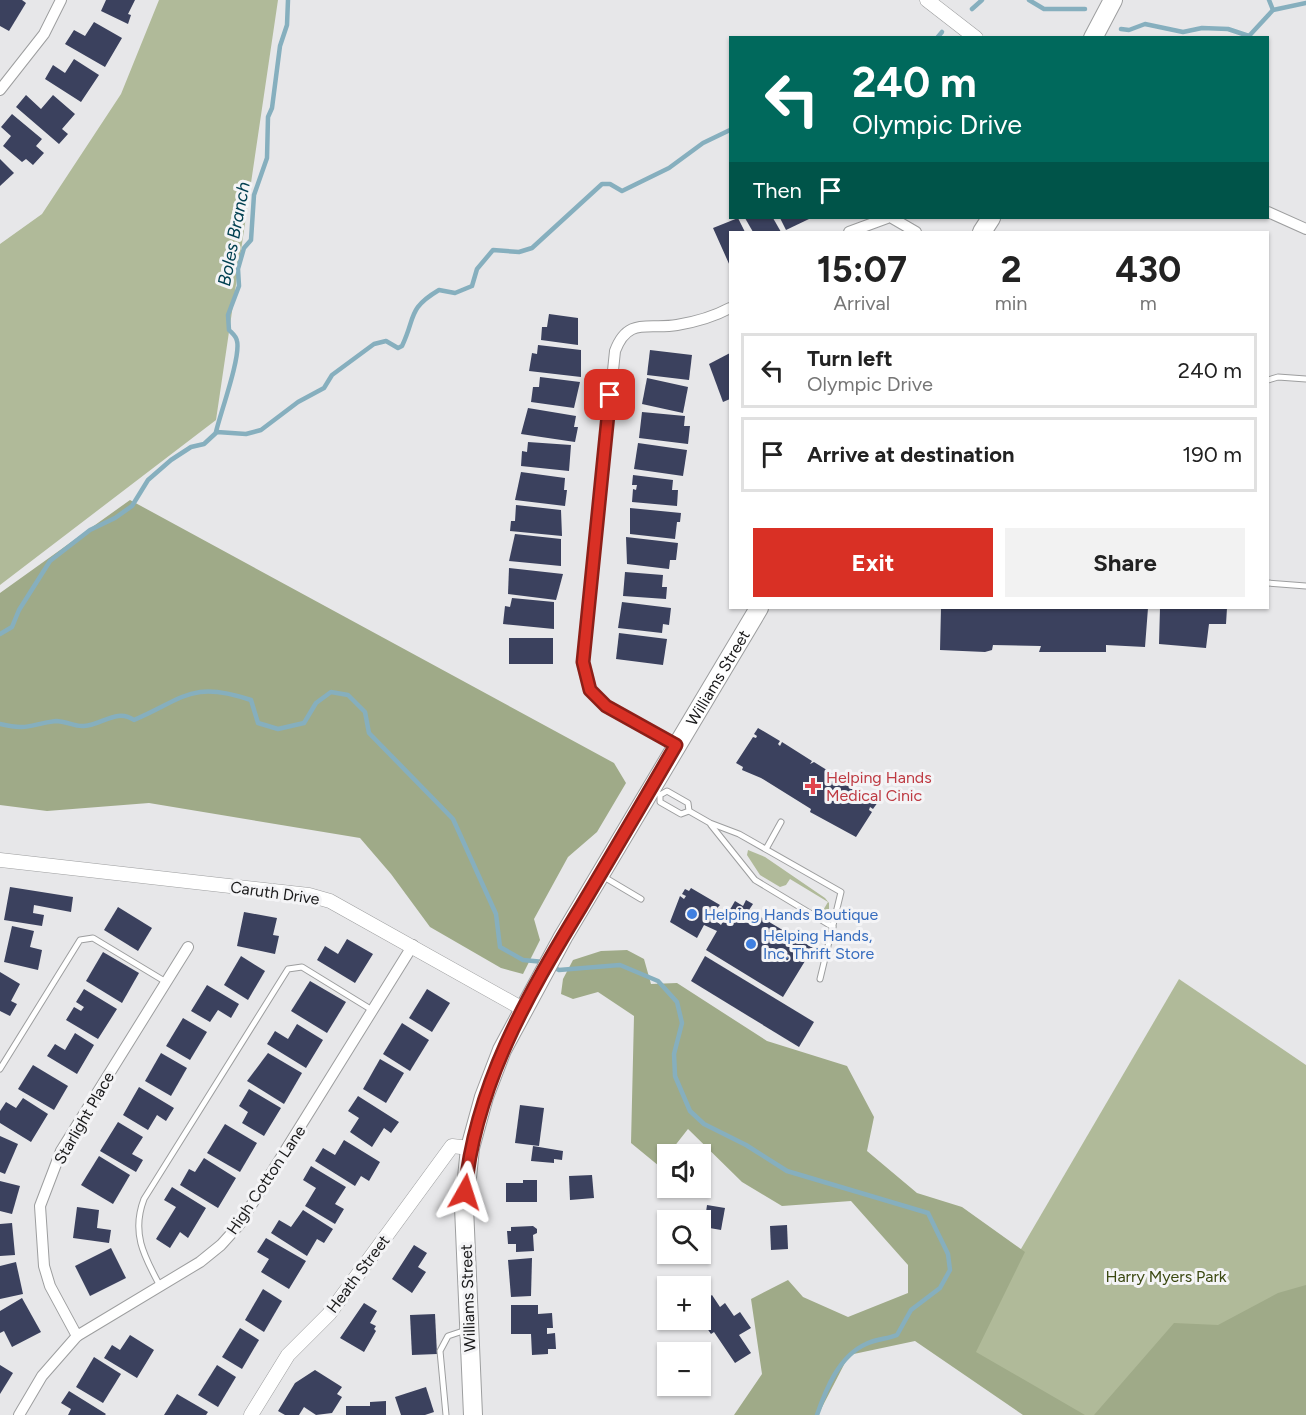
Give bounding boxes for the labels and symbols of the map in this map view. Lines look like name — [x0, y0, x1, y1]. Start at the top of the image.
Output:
water label: Boles Branch — [213, 180, 255, 288]
pin — [584, 369, 635, 420]
street label: Williams Street — [682, 626, 753, 729]
place label: Helping Hands Medical Cinic — [826, 768, 932, 805]
marker: Helping Hands Medical Cinic — [804, 777, 822, 795]
street label: Caruth Drive — [229, 877, 321, 909]
place label: Helping Hands Boutique — [704, 905, 879, 924]
marker: Helping Hands Boutique — [685, 907, 699, 921]
place label: Helping Hands, Inc. Thrift Store — [763, 926, 875, 963]
marker: Helping Hands, Inc. Thrift Store — [744, 937, 758, 951]
street label: Starlight Place — [50, 1068, 118, 1167]
street label: High Cotton Lane — [223, 1122, 310, 1238]
position arrow — [433, 1160, 497, 1224]
street label: Heath Street — [323, 1231, 393, 1317]
street label: Williams Street — [457, 1244, 479, 1352]
park label: Harry Myers Park — [1105, 1267, 1227, 1286]

